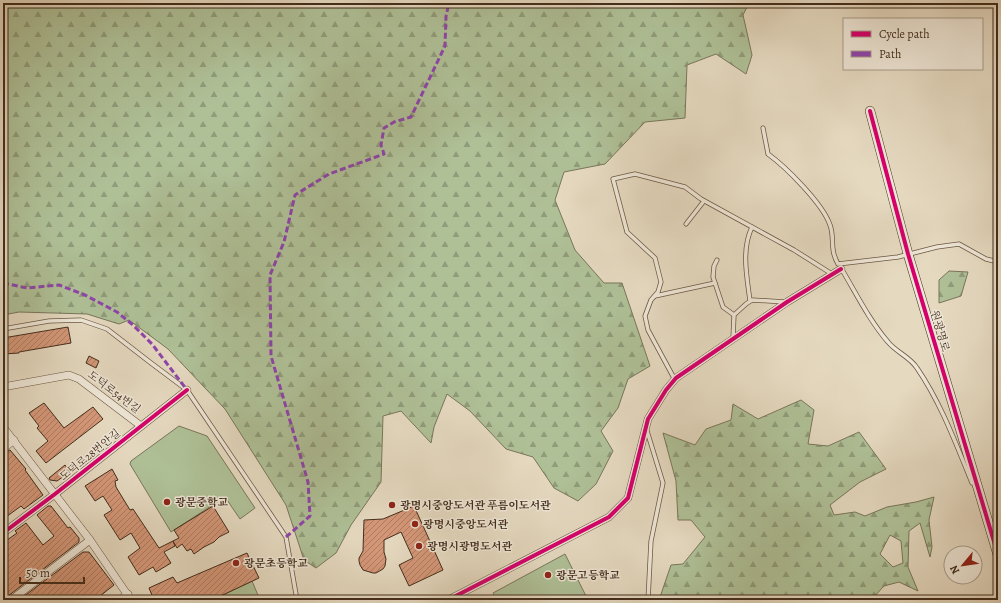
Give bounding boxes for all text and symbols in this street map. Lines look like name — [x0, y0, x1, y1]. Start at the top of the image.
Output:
legend — [843, 18, 983, 70]
text: Cycle path — [879, 26, 930, 42]
text: Path — [879, 46, 902, 62]
street label: 원광명로 — [927, 308, 953, 354]
street label: 도덕로54번길 — [84, 367, 144, 417]
street label: 도덕로28번안길 — [56, 426, 124, 484]
place label: 광문중학교 — [175, 495, 229, 510]
marker: 광문중학교 — [162, 497, 172, 507]
place label: 광명시중앙도서관 푸름이도서관 — [400, 498, 551, 513]
marker: 광명시중앙도서관 푸름이도서관 — [387, 500, 397, 510]
place label: 광명시중앙도서관 — [423, 517, 508, 532]
marker: 광명시중앙도서관 — [410, 519, 420, 529]
place label: 광명시광명도서관 — [427, 539, 512, 554]
marker: 광명시광명도서관 — [414, 541, 424, 551]
north arrow — [943, 545, 983, 585]
place label: 광문초등학교 — [244, 556, 308, 571]
marker: 광문초등학교 — [231, 558, 241, 568]
scale bar — [20, 559, 84, 585]
text: N — [946, 562, 963, 577]
text: 50 m — [26, 565, 50, 581]
place label: 광문고등학교 — [556, 568, 620, 583]
marker: 광문고등학교 — [543, 570, 553, 580]

